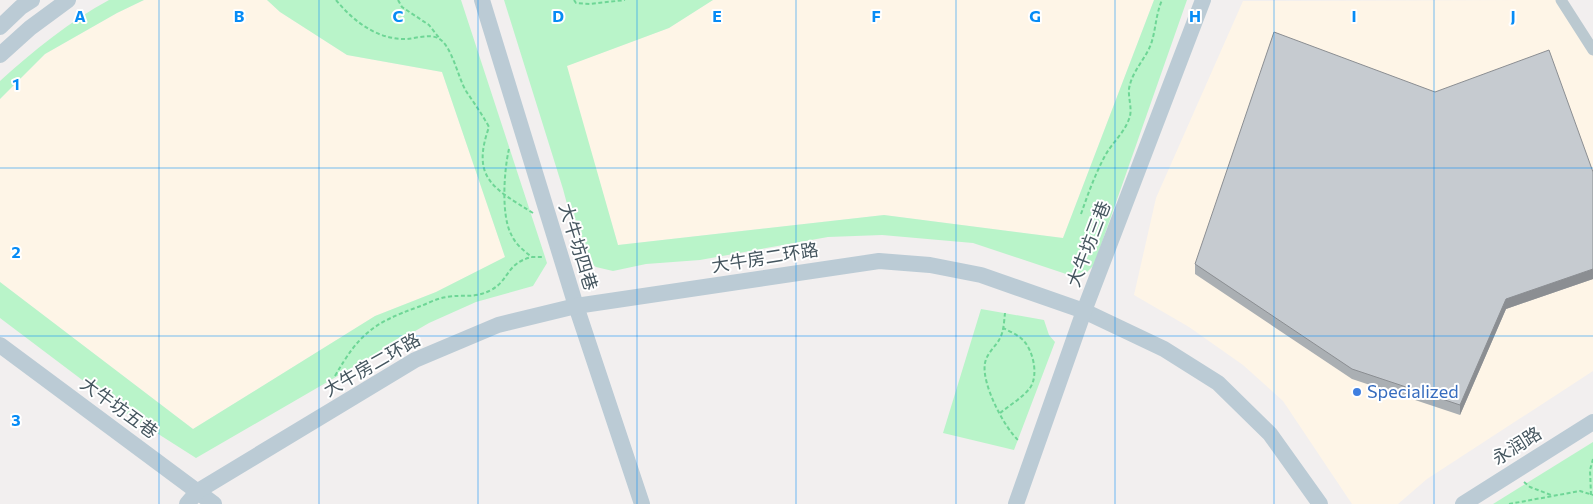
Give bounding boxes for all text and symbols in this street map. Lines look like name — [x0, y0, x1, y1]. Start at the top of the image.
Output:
text: A — [74, 6, 86, 25]
text: B — [234, 6, 245, 25]
text: C — [393, 6, 404, 25]
text: D — [552, 6, 564, 25]
text: E — [712, 6, 722, 25]
text: F — [871, 6, 881, 25]
text: G — [1029, 6, 1041, 25]
text: H — [1189, 6, 1201, 25]
text: I — [1351, 6, 1357, 25]
text: J — [1510, 6, 1516, 25]
text: 1 — [12, 74, 20, 93]
street label: 大牛坊三巷 — [1062, 198, 1114, 290]
street label: 大牛坊四巷 — [555, 200, 603, 293]
street label: 大牛房二环路 — [710, 238, 820, 276]
text: 2 — [11, 242, 21, 261]
street label: 大牛房二环路 — [319, 328, 424, 401]
street label: 大牛坊五巷 — [77, 372, 162, 443]
place label: Specialized — [1367, 380, 1459, 402]
marker: Specialized — [1351, 386, 1363, 398]
text: 3 — [11, 410, 21, 429]
street label: 永润路 — [1488, 422, 1545, 469]

